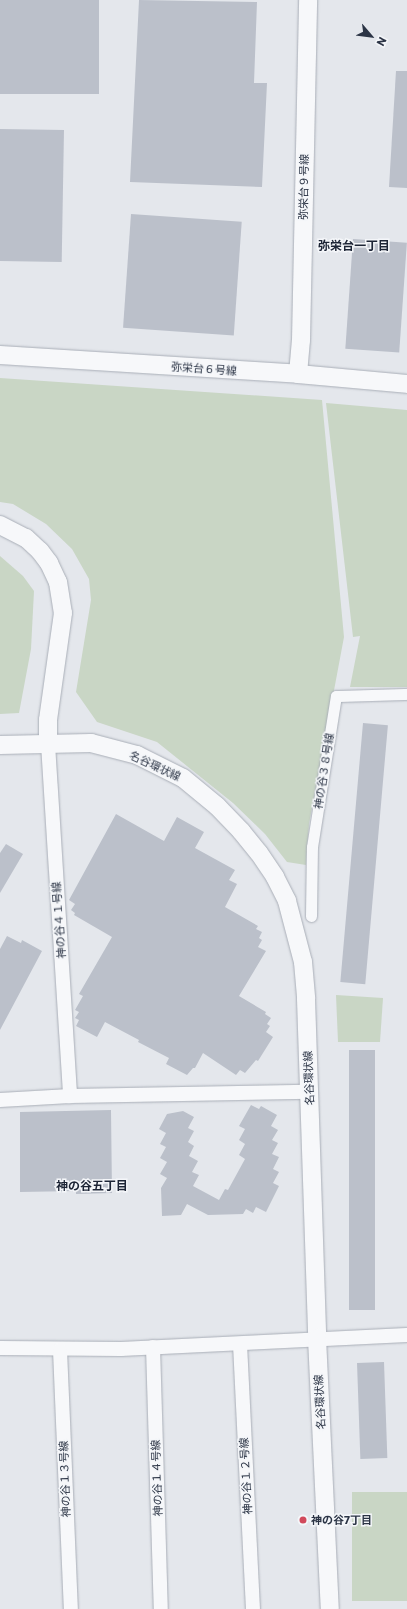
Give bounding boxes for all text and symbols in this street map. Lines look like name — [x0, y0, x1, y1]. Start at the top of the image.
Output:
north arrow — [351, 16, 391, 56]
text: N — [374, 35, 390, 49]
street label: 弥栄台９号線 — [297, 154, 311, 220]
district label: 弥栄台一丁目 — [318, 239, 390, 253]
street label: 弥栄台６号線 — [171, 360, 237, 378]
street label: 神の谷３８号線 — [311, 732, 337, 810]
street label: 名谷環状線 — [127, 748, 183, 784]
street label: 神の谷４１号線 — [50, 881, 68, 959]
street label: 名谷環状線 — [301, 1050, 317, 1106]
district label: 神の谷五丁目 — [56, 1179, 128, 1193]
street label: 名谷環状線 — [312, 1374, 328, 1430]
street label: 神の谷１２号線 — [237, 1437, 255, 1515]
street label: 神の谷１４号線 — [149, 1439, 165, 1517]
street label: 神の谷１３号線 — [57, 1440, 73, 1518]
place label: 神の谷7丁目 — [311, 1513, 372, 1527]
marker: 神の谷7丁目 — [298, 1515, 308, 1525]

